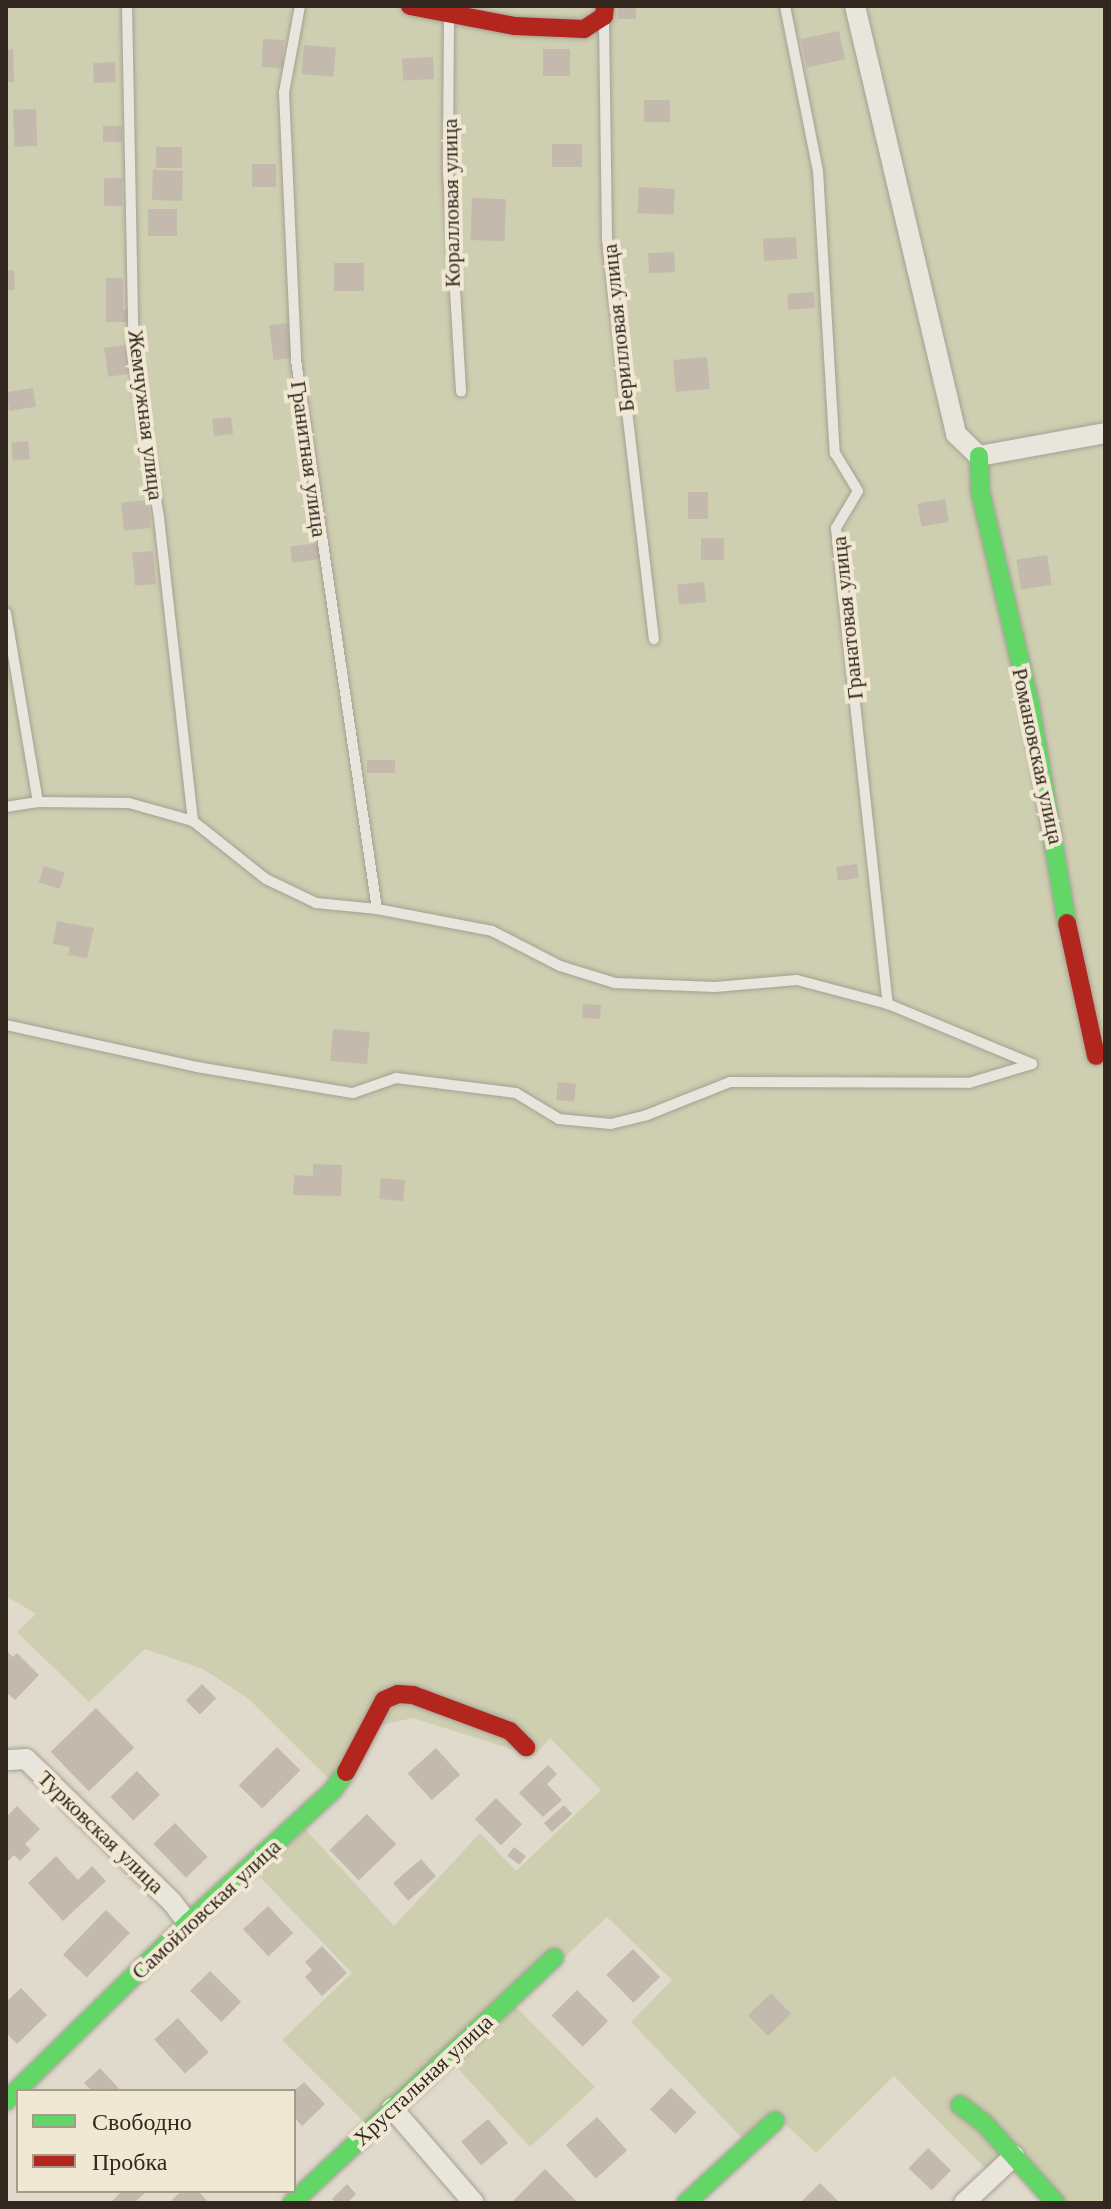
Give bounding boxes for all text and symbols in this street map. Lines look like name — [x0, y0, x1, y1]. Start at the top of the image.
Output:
street label: Коралловая улица — [436, 118, 466, 288]
street label: Берилловая улица — [596, 243, 640, 413]
street label: Жемчужная улица — [122, 328, 170, 502]
street label: Гранитная улица — [285, 379, 333, 539]
street label: Гранатовая улица — [825, 535, 869, 701]
street label: Романовская улица — [1006, 665, 1070, 847]
street label: Турковская улица — [32, 1765, 170, 1899]
street label: Самойловская улица — [126, 1833, 286, 1985]
street label: Хрустальная улица — [348, 2009, 498, 2151]
legend — [16, 2089, 296, 2193]
text: Свободно — [92, 2107, 192, 2136]
text: Пробка — [92, 2147, 168, 2176]

